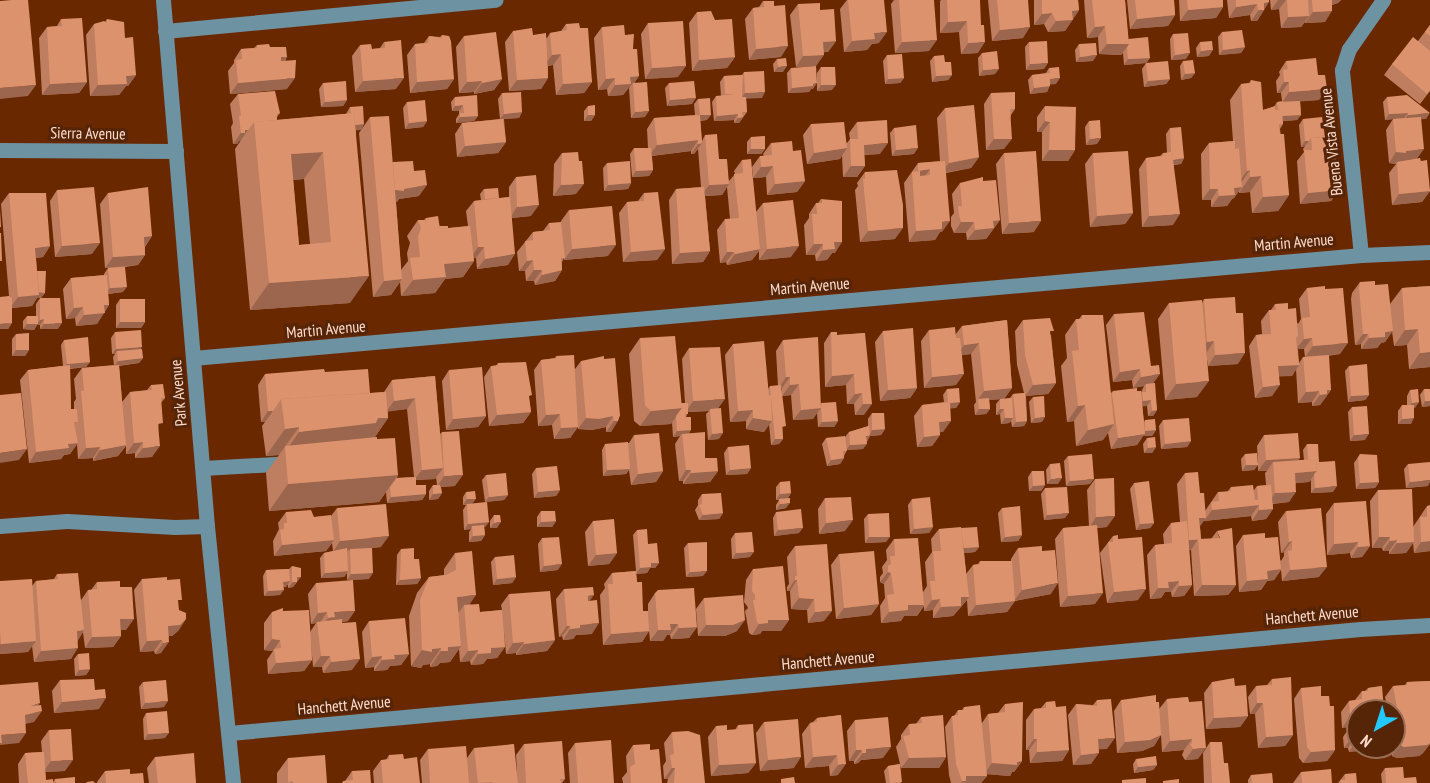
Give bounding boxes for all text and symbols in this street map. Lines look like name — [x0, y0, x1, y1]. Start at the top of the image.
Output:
street label: Buena Vista Avenue — [1316, 87, 1346, 197]
street label: Sierra Avenue — [50, 123, 126, 143]
street label: Martin Avenue — [1253, 229, 1335, 255]
street label: Martin Avenue — [769, 273, 851, 299]
street label: Martin Avenue — [285, 316, 367, 342]
street label: Park Avenue — [165, 358, 191, 428]
street label: Hanchett Avenue — [1264, 601, 1360, 629]
street label: Hanchett Avenue — [780, 646, 876, 674]
street label: Hanchett Avenue — [296, 691, 392, 719]
north arrow — [1346, 699, 1406, 759]
text: N — [1356, 731, 1376, 752]

